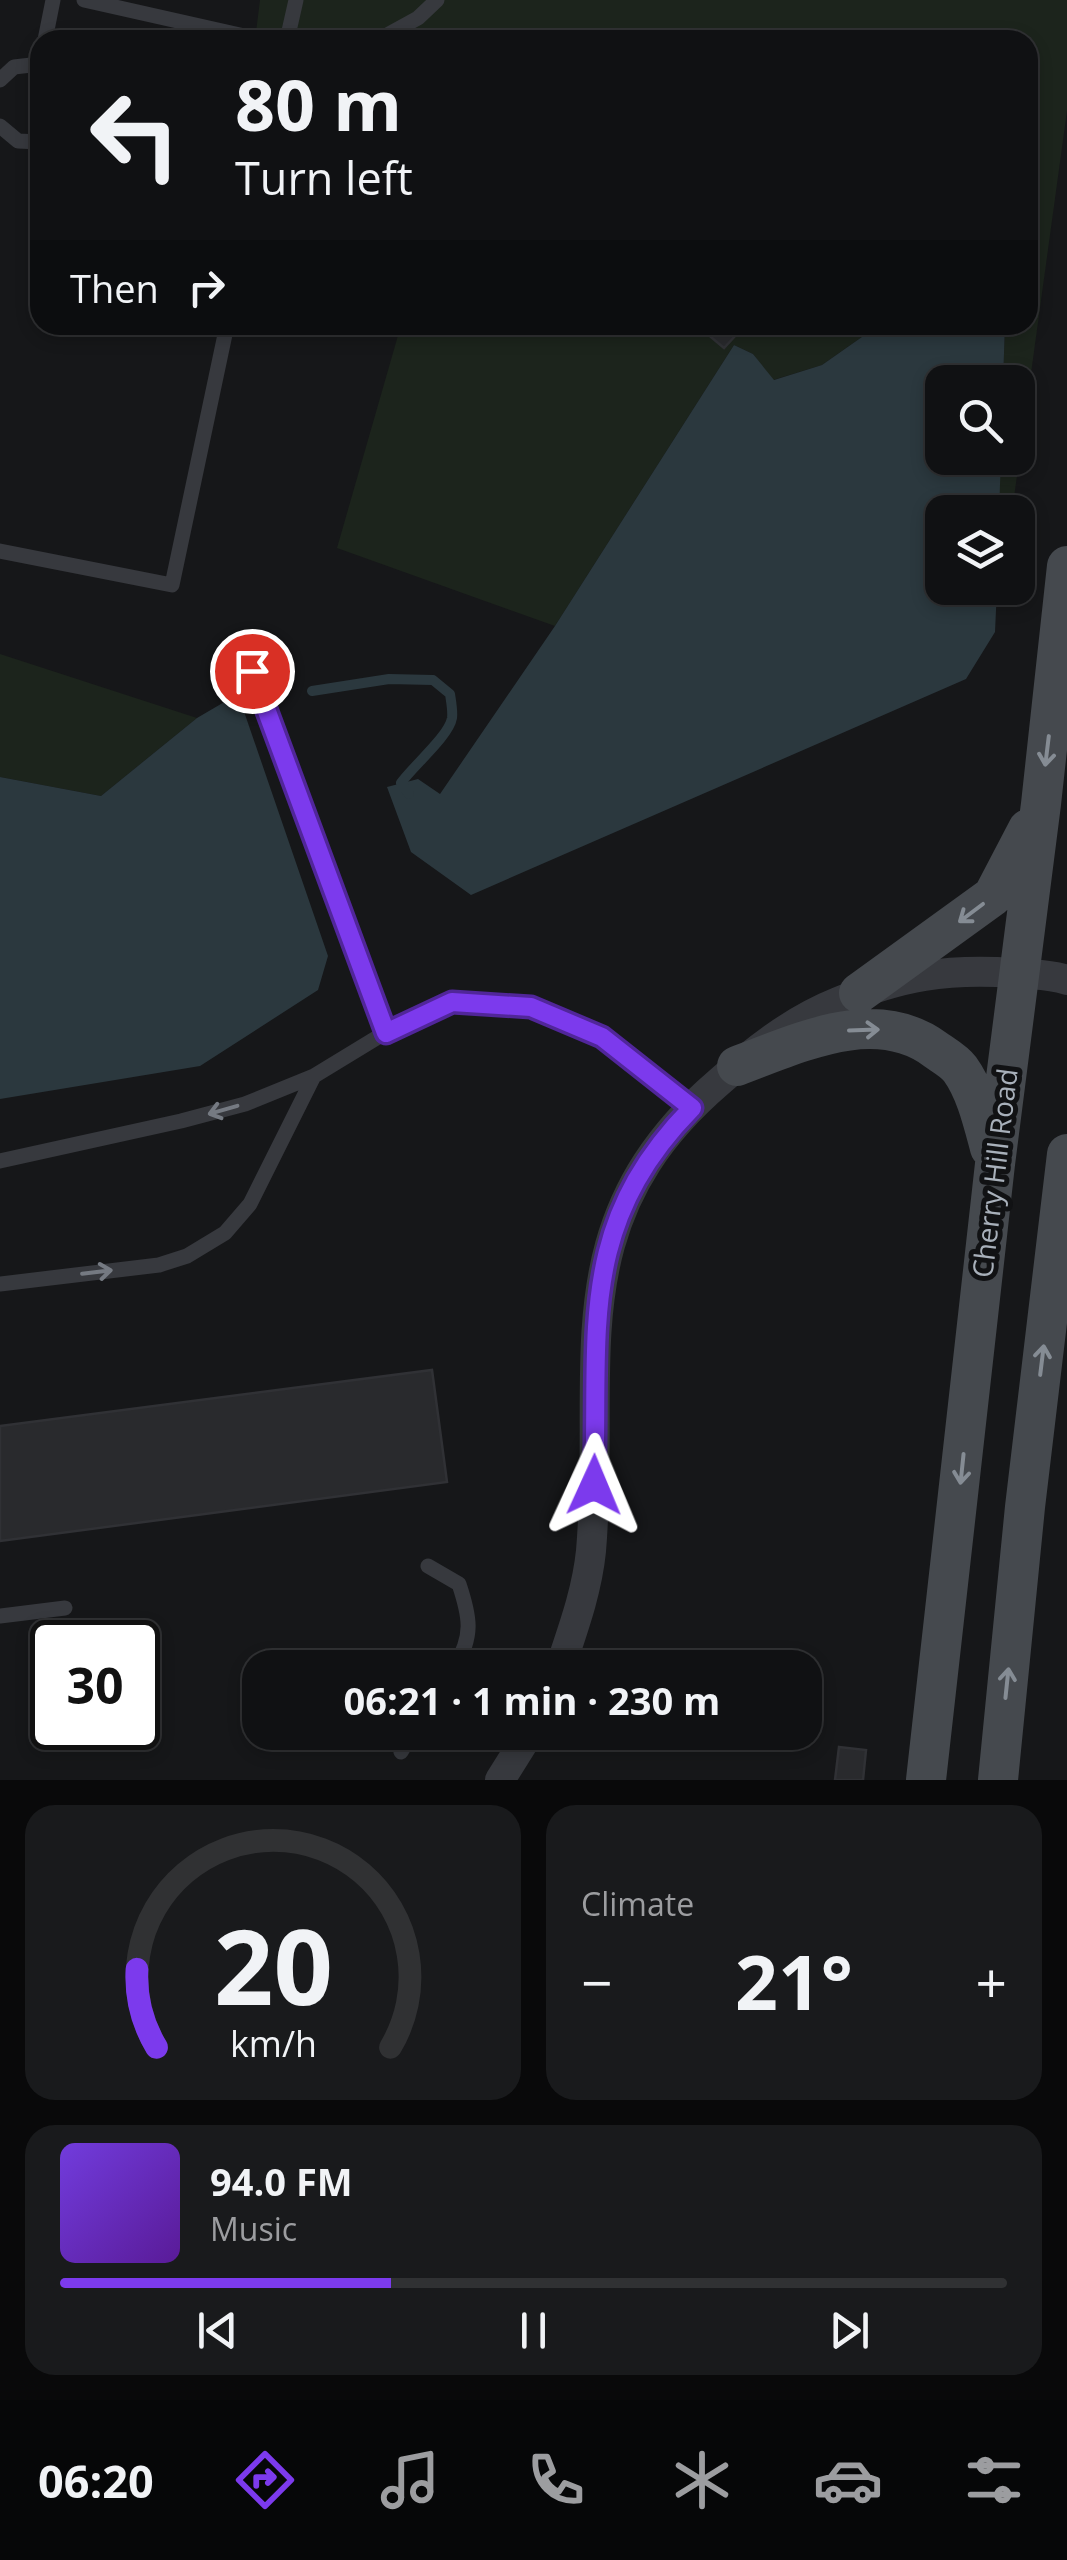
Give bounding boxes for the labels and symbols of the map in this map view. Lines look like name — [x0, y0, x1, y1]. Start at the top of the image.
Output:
pin — [210, 629, 295, 714]
one-way arrow — [1037, 735, 1056, 767]
one-way arrow — [958, 903, 985, 924]
one-way arrow — [847, 1020, 880, 1039]
street label: Cherry Hill Road — [962, 1066, 1026, 1280]
one-way arrow — [207, 1101, 239, 1120]
one-way arrow — [80, 1262, 112, 1281]
one-way arrow — [1033, 1344, 1052, 1376]
position arrow — [542, 1433, 646, 1537]
one-way arrow — [952, 1453, 971, 1485]
speed limit sign: 30 — [30, 1620, 160, 1750]
one-way arrow — [998, 1667, 1017, 1699]

